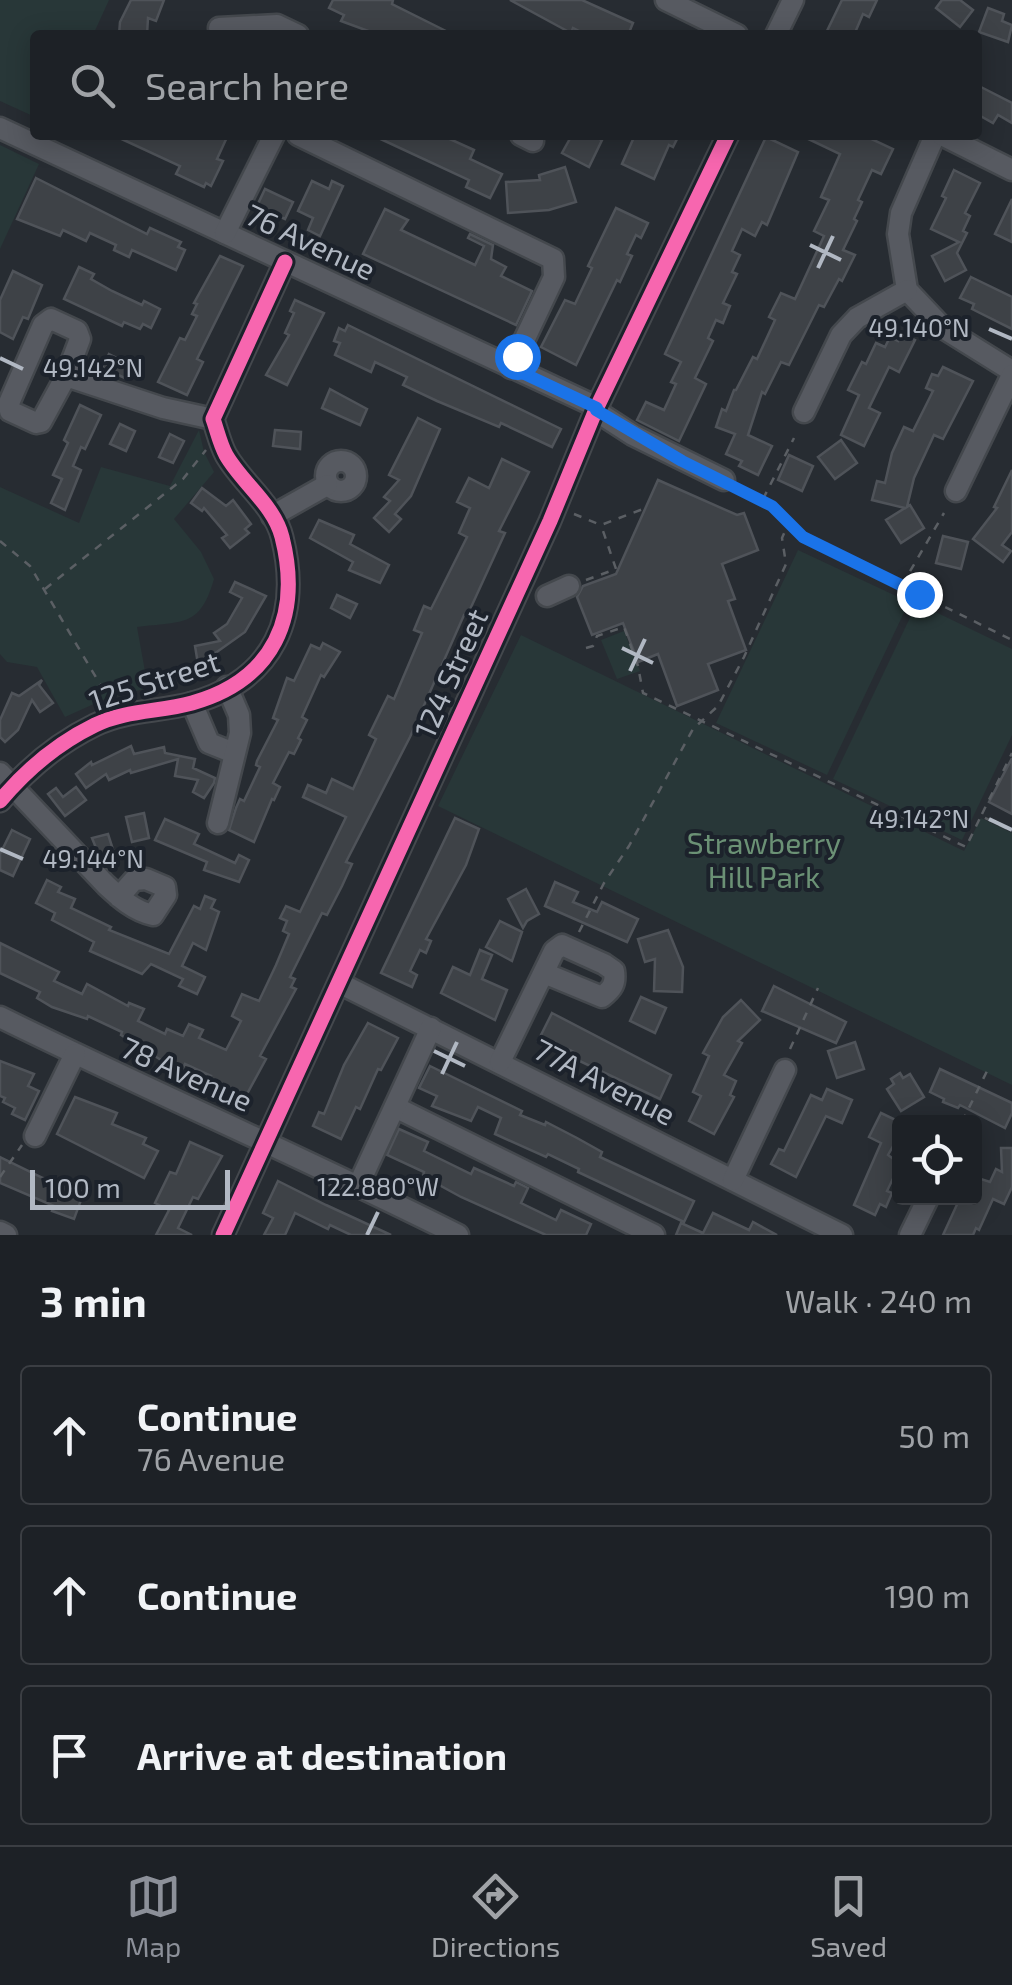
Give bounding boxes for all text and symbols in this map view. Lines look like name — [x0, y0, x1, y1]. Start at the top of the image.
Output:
search box — [30, 30, 982, 140]
icon: search — [65, 58, 120, 113]
text: Search here — [145, 62, 349, 108]
street label: 76 Avenue — [240, 195, 382, 287]
text: 49.140°N — [868, 312, 970, 342]
route start — [495, 334, 541, 380]
text: 49.142°N — [43, 352, 143, 382]
route end — [897, 572, 943, 618]
street label: 124 Street — [406, 603, 494, 743]
street label: 125 Street — [84, 642, 224, 718]
text: 49.142°N — [869, 803, 969, 833]
park label: Strawberry Hill Park — [687, 824, 841, 894]
text: 49.144°N — [42, 843, 144, 873]
street label: 78 Avenue — [116, 1028, 258, 1118]
street label: 77A Avenue — [528, 1030, 682, 1132]
map controls — [892, 1115, 982, 1205]
button: locate — [892, 1115, 982, 1205]
scale bar — [30, 1165, 230, 1210]
text: 100 m — [45, 1170, 121, 1204]
text: 122.880°W — [317, 1171, 439, 1201]
text: 3 min — [40, 1275, 147, 1325]
text: Walk · 240 m — [785, 1281, 972, 1319]
text: Continue — [137, 1393, 297, 1439]
icon: ahead — [42, 1408, 97, 1463]
text: 50 m — [898, 1416, 970, 1454]
text: 76 Avenue — [137, 1439, 285, 1477]
icon: ahead — [42, 1568, 97, 1623]
text: Continue — [137, 1572, 297, 1618]
text: 190 m — [884, 1576, 970, 1614]
icon: arrive — [42, 1728, 97, 1783]
text: Arrive at destination — [137, 1732, 507, 1778]
tab: Map — [125, 1869, 181, 1963]
tab: Directions — [431, 1869, 560, 1963]
tab: Saved — [810, 1869, 887, 1963]

